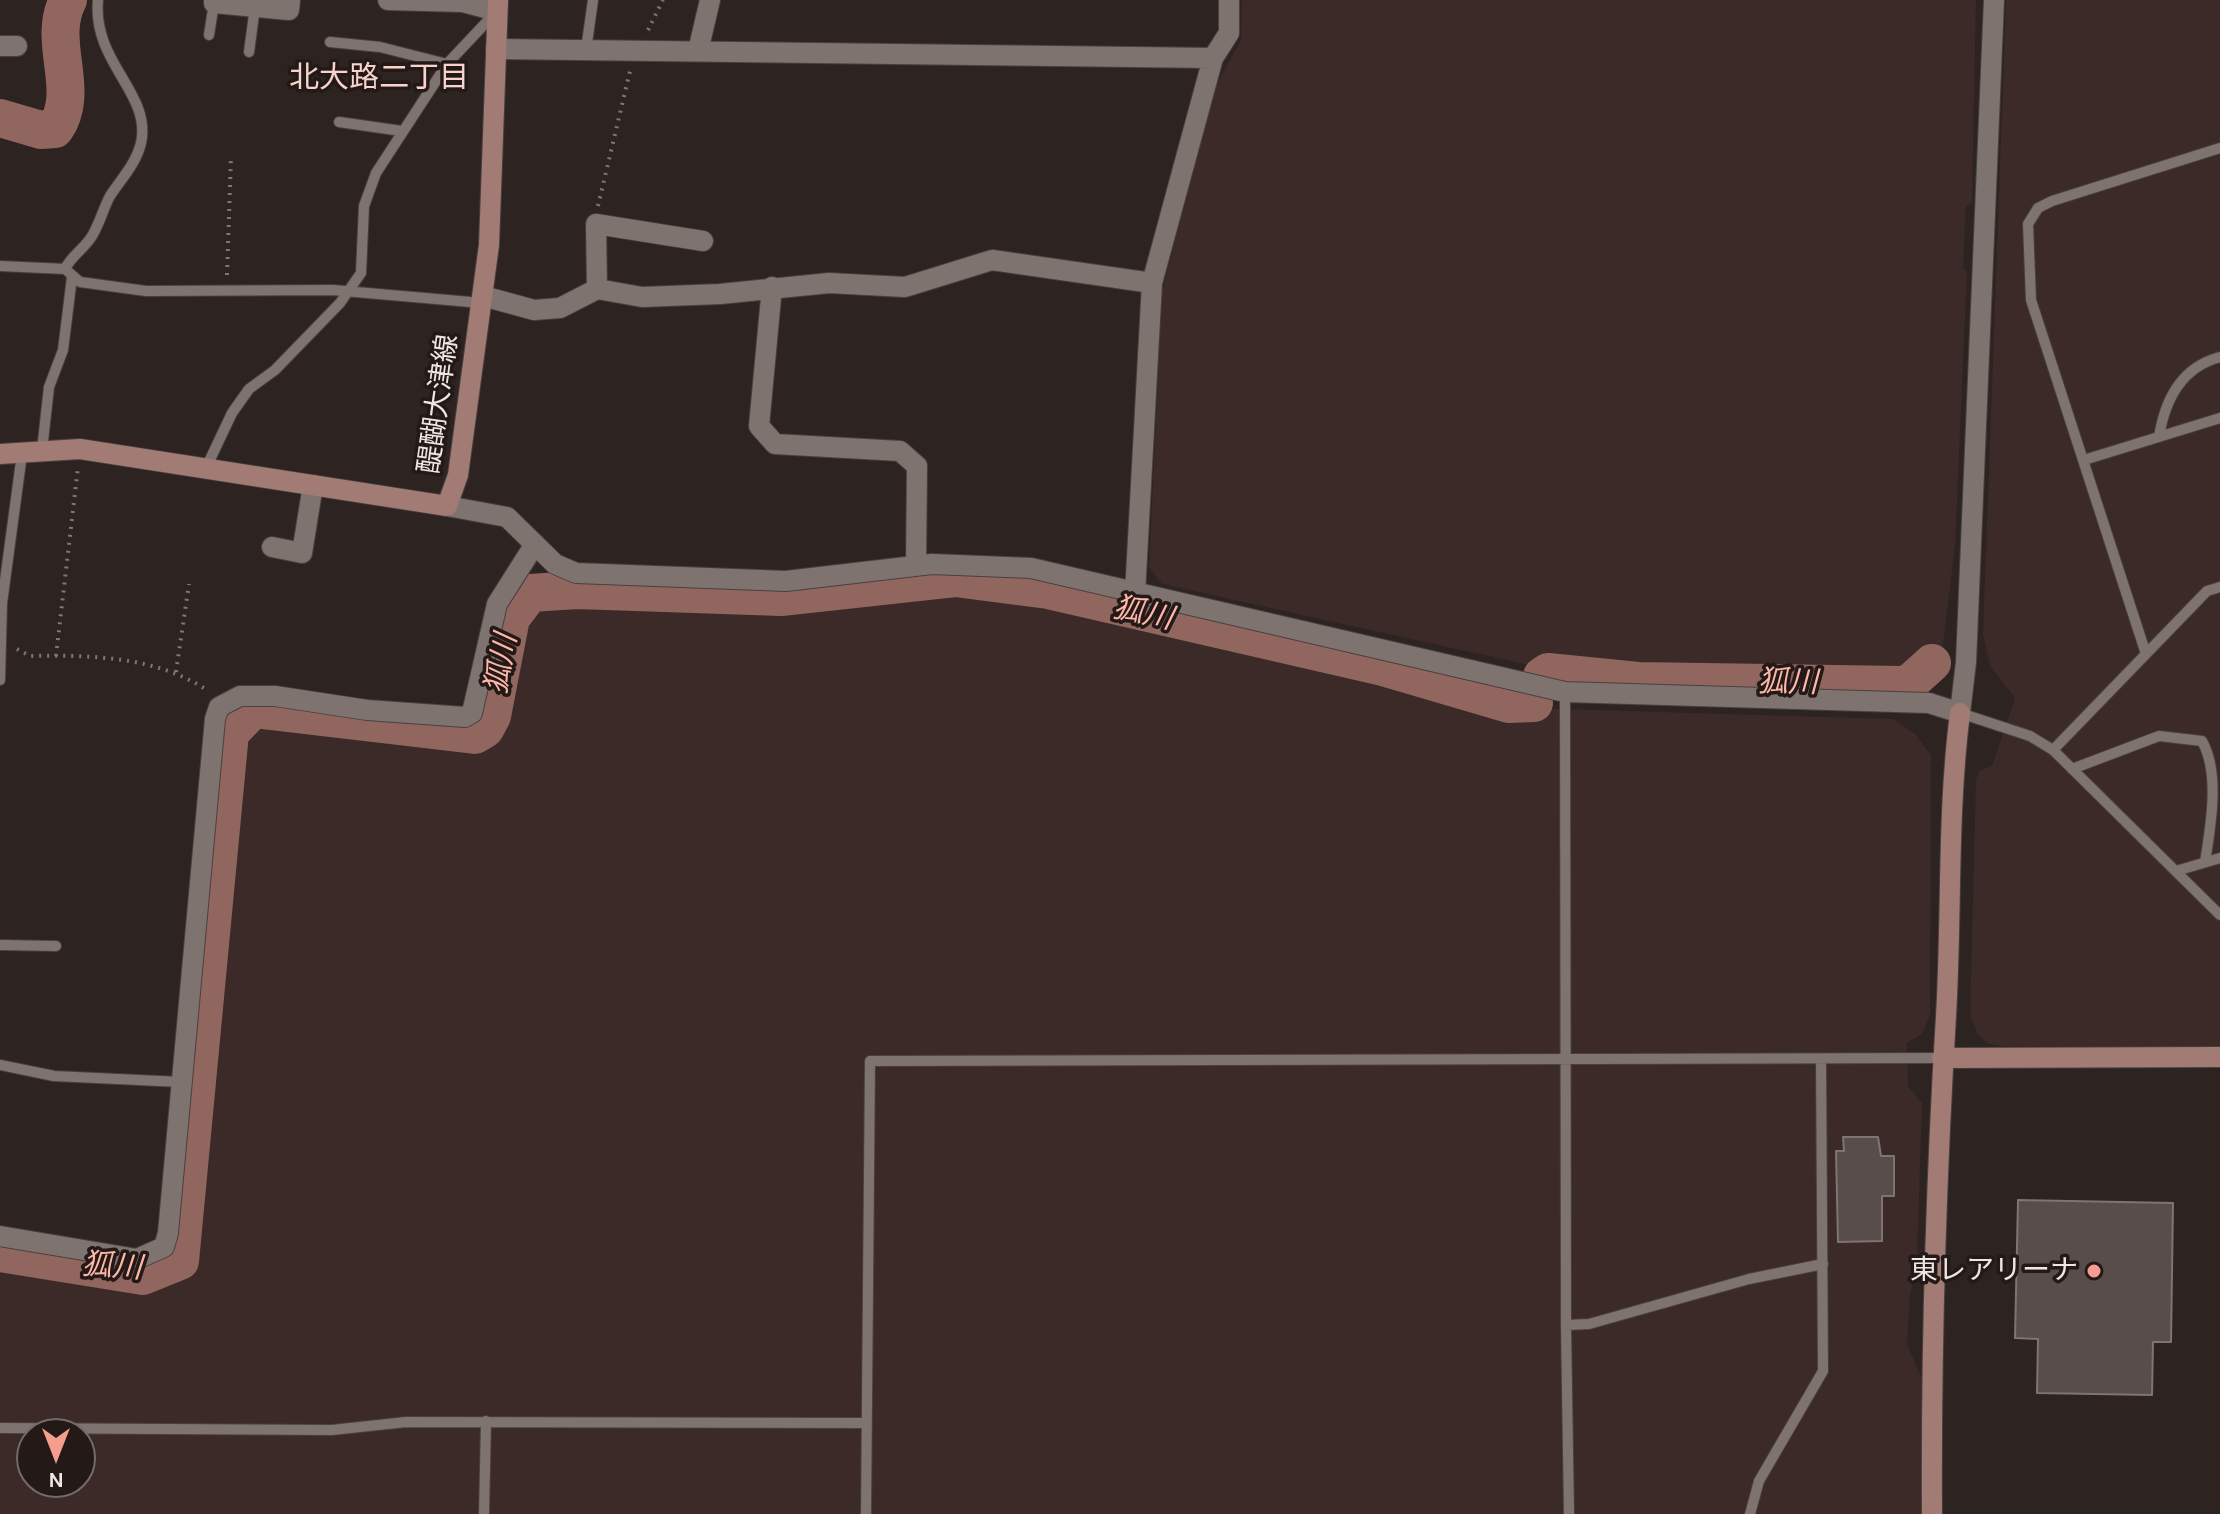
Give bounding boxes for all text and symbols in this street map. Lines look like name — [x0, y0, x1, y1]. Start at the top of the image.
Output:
district label: 北大路二丁目 — [289, 60, 469, 96]
street label: 醍醐大津線 — [413, 332, 465, 476]
water label: 狐川 — [1110, 590, 1176, 638]
water label: 狐川 — [479, 631, 525, 697]
water label: 狐川 — [1758, 664, 1818, 702]
water label: 狐川 — [81, 1247, 143, 1287]
place label: 東レアリーナ — [1910, 1254, 2078, 1288]
marker: 東レアリーナ — [2085, 1262, 2103, 1280]
north arrow — [16, 1418, 96, 1498]
text: N — [48, 1467, 64, 1493]

